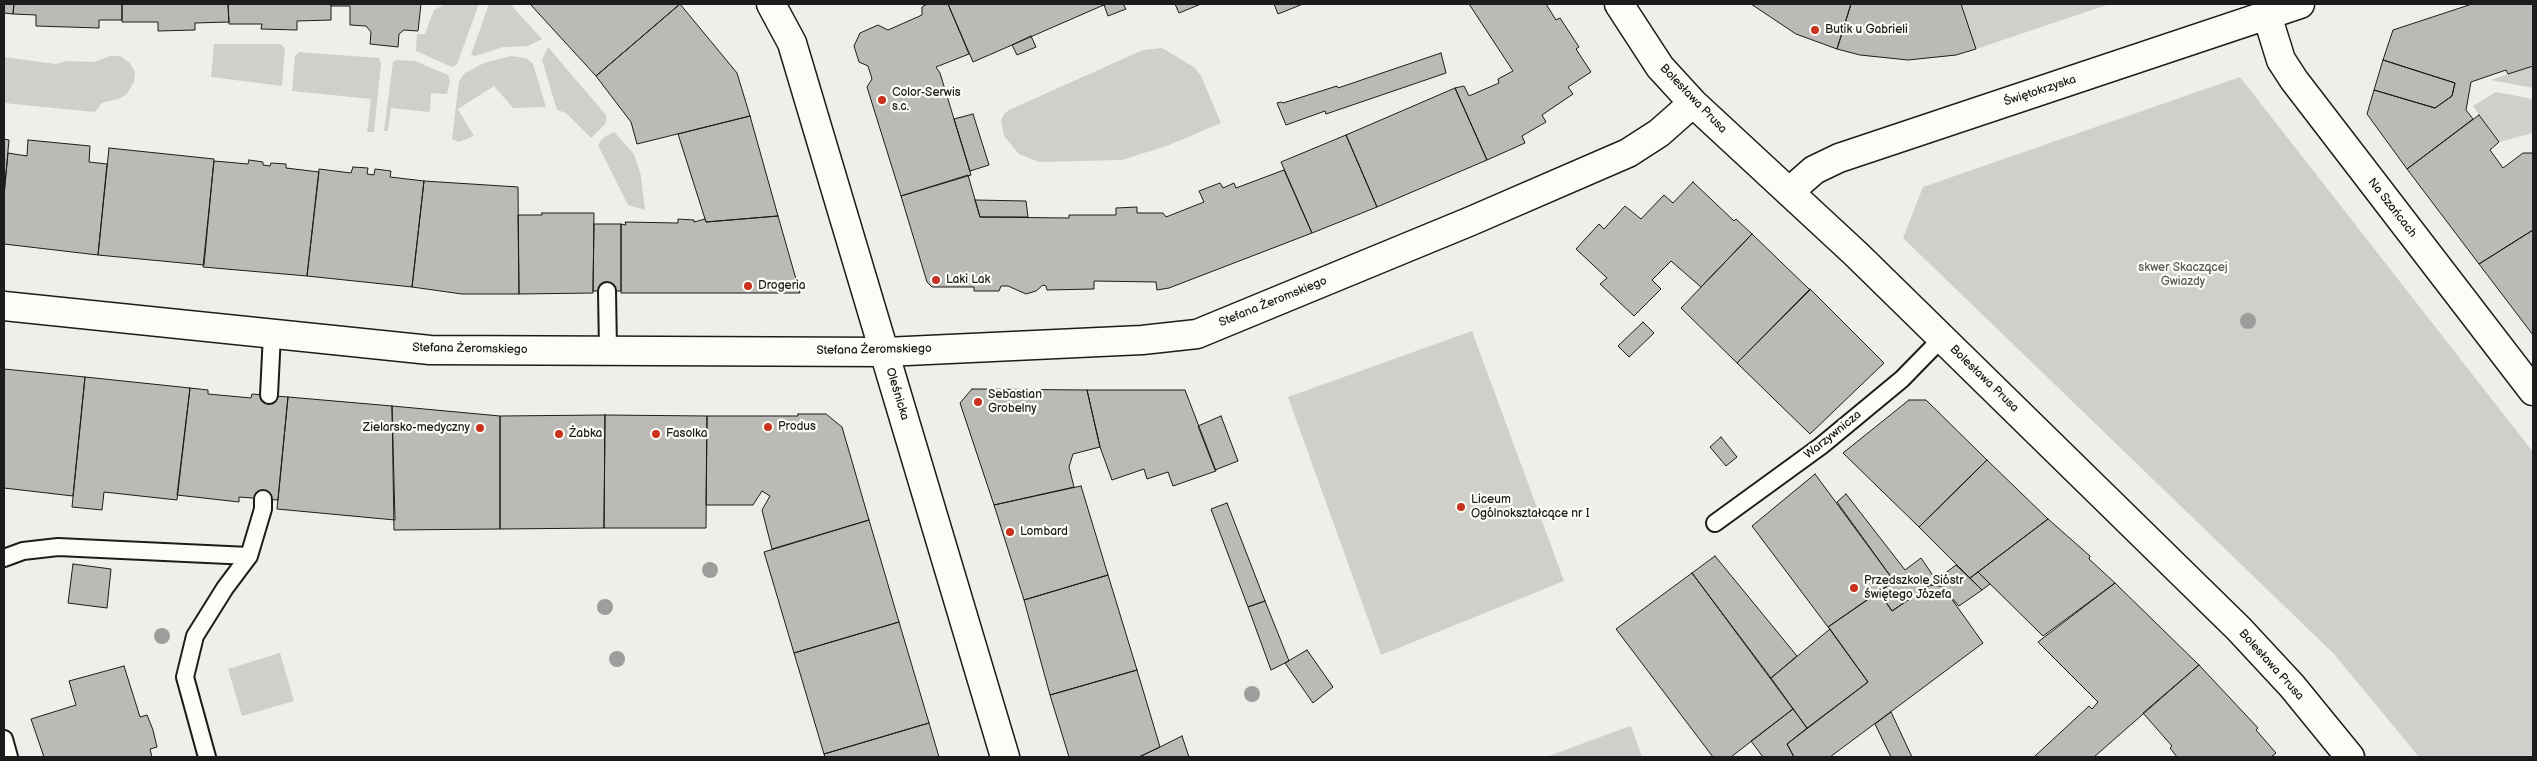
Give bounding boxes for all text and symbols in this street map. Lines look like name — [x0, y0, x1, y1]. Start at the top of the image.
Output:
place label: Butik u Gabrieli — [1825, 23, 1908, 37]
marker: Butik u Gabrieli — [1809, 24, 1821, 36]
street label: Bolesława Prusa — [1656, 61, 1730, 137]
street label: Świętokrzyska — [2002, 73, 2078, 109]
place label: Color-Serwis s.c. — [892, 86, 961, 114]
marker: Color-Serwis s.c. — [876, 94, 888, 106]
street label: Na Szańcach — [2364, 175, 2420, 241]
park label: skwer Skaczącej Gwiazdy — [2138, 261, 2228, 289]
place label: Laki Lak — [946, 273, 990, 287]
marker: Laki Lak — [930, 274, 942, 286]
street label: Stefana Żeromskiego — [1217, 274, 1329, 330]
place label: Drogeria — [758, 279, 806, 293]
marker: Drogeria — [742, 280, 754, 292]
street label: Stefana Żeromskiego — [412, 341, 528, 357]
street label: Stefana Żeromskiego — [816, 342, 932, 358]
street label: Bolesława Prusa — [1946, 342, 2022, 416]
street label: Oleśnicka — [882, 366, 912, 422]
place label: Sebastian Grobelny — [988, 388, 1042, 416]
marker: Sebastian Grobelny — [972, 396, 984, 408]
street label: Warzywnicza — [1802, 408, 1864, 462]
place label: Produs — [778, 420, 816, 434]
place label: Zielarsko-medyczny — [363, 421, 470, 435]
marker: Produs — [762, 421, 774, 433]
marker: Zielarsko-medyczny — [474, 422, 486, 434]
place label: Żabka — [569, 427, 602, 441]
place label: Fasolka — [666, 427, 707, 441]
marker: Żabka — [553, 428, 565, 440]
marker: Fasolka — [650, 428, 662, 440]
place label: Liceum Ogólnokształcące nr I — [1471, 493, 1589, 521]
marker: Liceum Ogólnokształcące nr I — [1455, 501, 1467, 513]
place label: Lombard — [1020, 525, 1068, 539]
marker: Lombard — [1004, 526, 1016, 538]
place label: Przedszkole Sióstr świętego Józefa — [1864, 574, 1964, 602]
marker: Przedszkole Sióstr świętego Józefa — [1848, 582, 1860, 594]
street label: Bolesława Prusa — [2235, 627, 2307, 703]

